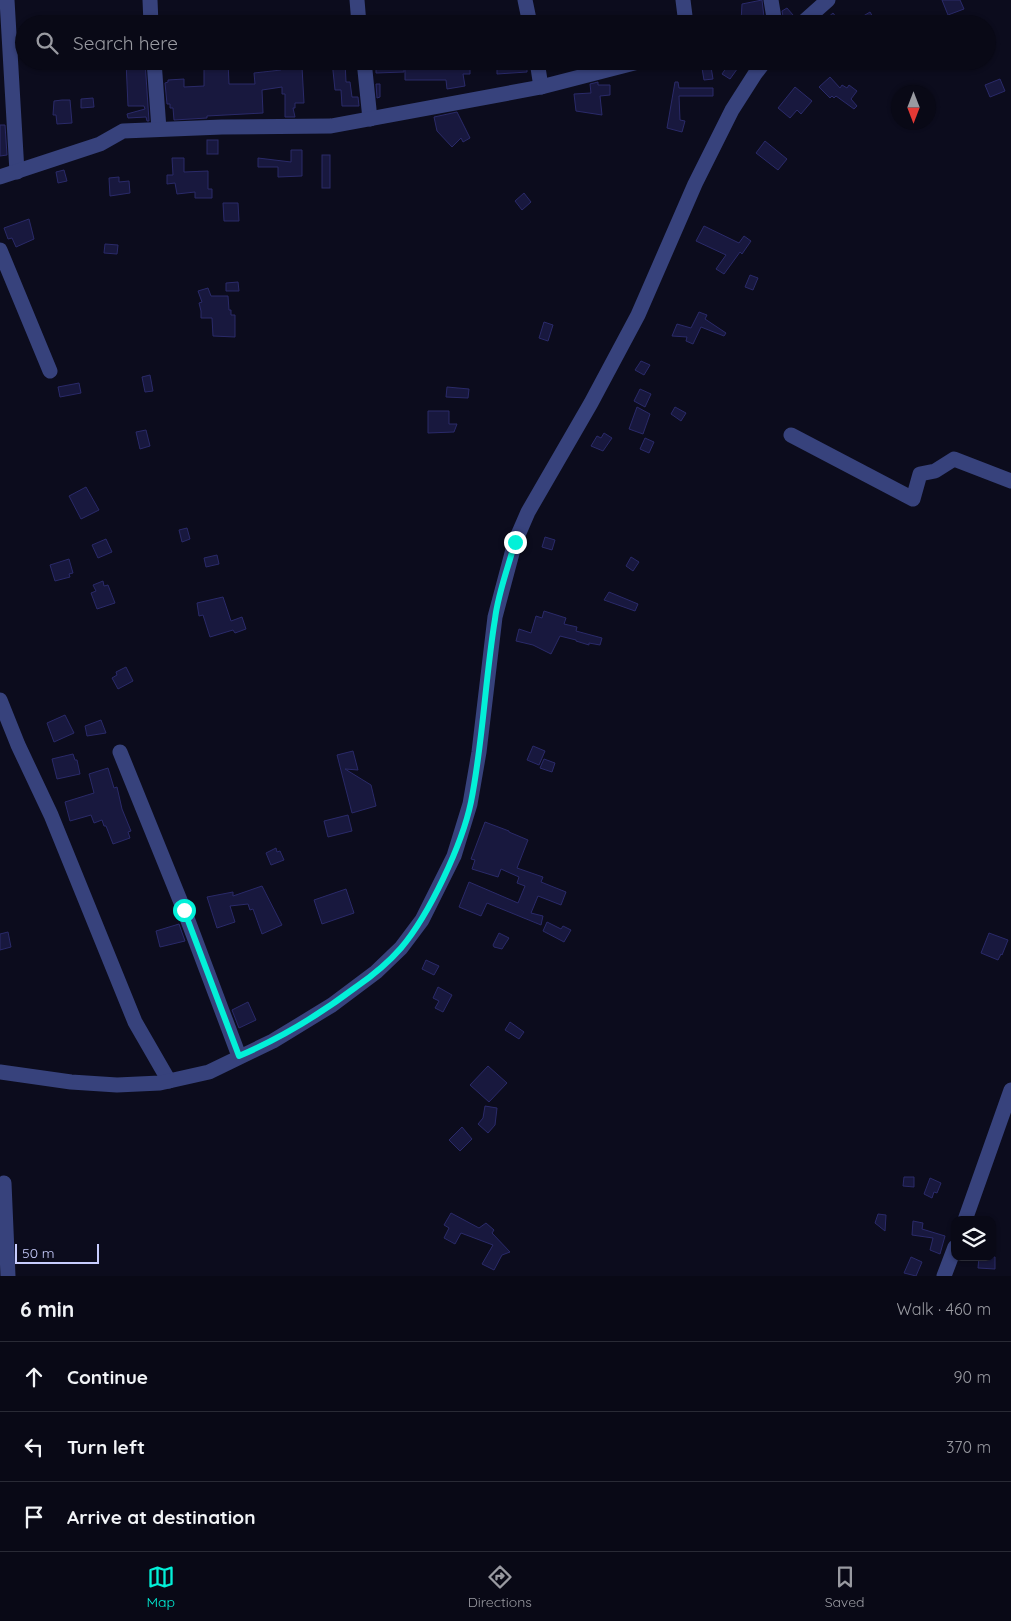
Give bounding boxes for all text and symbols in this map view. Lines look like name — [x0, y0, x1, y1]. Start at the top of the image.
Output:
search box — [15, 15, 996, 70]
icon: search — [33, 29, 61, 57]
text: Search here — [73, 31, 178, 55]
north arrow — [891, 85, 936, 130]
route end — [504, 531, 527, 554]
route start — [173, 899, 196, 922]
map controls — [951, 1216, 996, 1261]
button: layers — [951, 1216, 996, 1261]
scale bar — [15, 1241, 99, 1264]
text: 50 m — [22, 1244, 55, 1262]
text: 6 min — [20, 1296, 74, 1322]
text: Walk · 460 m — [896, 1299, 991, 1319]
icon: ahead — [20, 1363, 48, 1391]
text: Continue — [67, 1365, 148, 1389]
text: 90 m — [954, 1367, 991, 1387]
icon: left — [20, 1433, 48, 1461]
text: Turn left — [67, 1435, 145, 1459]
text: 370 m — [946, 1437, 991, 1457]
icon: arrive — [20, 1503, 48, 1531]
text: Arrive at destination — [67, 1505, 256, 1529]
tab: Map — [146, 1563, 175, 1611]
tab: Directions — [468, 1563, 532, 1611]
tab: Saved — [825, 1563, 865, 1611]

